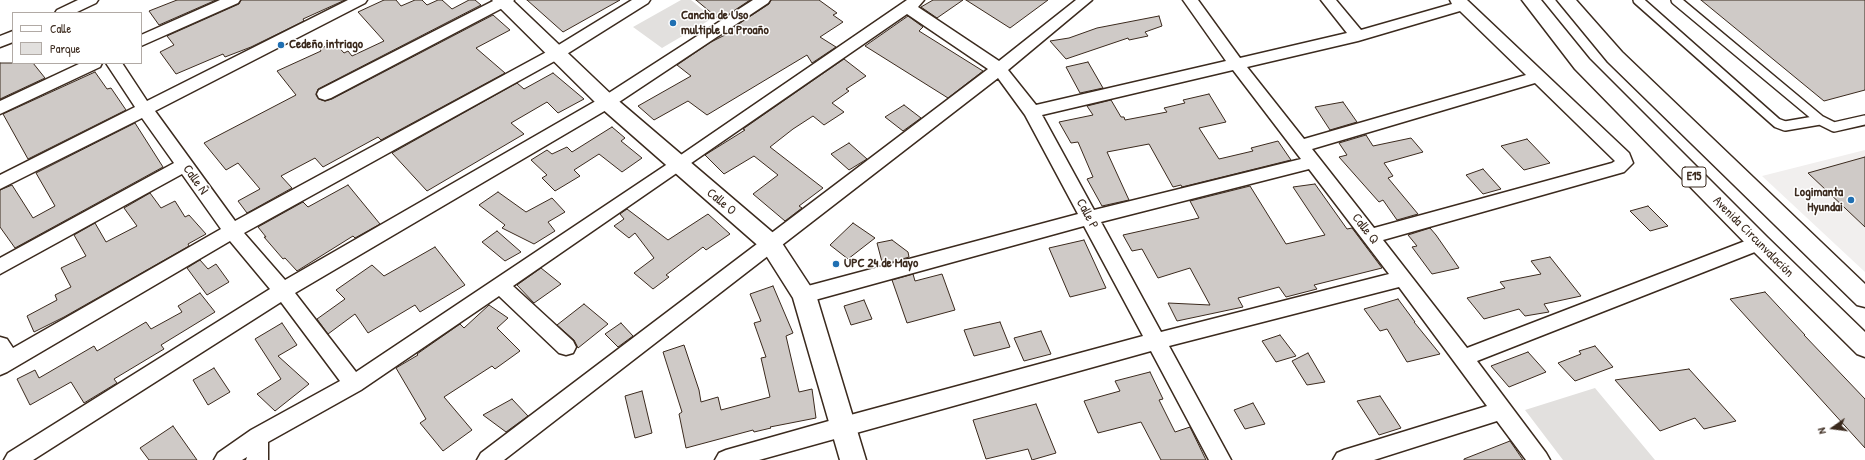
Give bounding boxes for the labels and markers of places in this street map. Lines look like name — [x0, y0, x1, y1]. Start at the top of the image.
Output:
place label: Cancha de Uso multiple La Proaño — [681, 8, 769, 39]
marker: Cancha de Uso multiple La Proaño — [668, 18, 678, 28]
place label: Cedeño intriago — [289, 37, 363, 53]
marker: Cedeño intriago — [276, 40, 286, 50]
place label: Logimanta Hyundai — [1795, 185, 1843, 216]
marker: Logimanta Hyundai — [1846, 195, 1856, 205]
place label: UPC 24 de Mayo — [844, 256, 918, 272]
marker: UPC 24 de Mayo — [831, 259, 841, 269]

